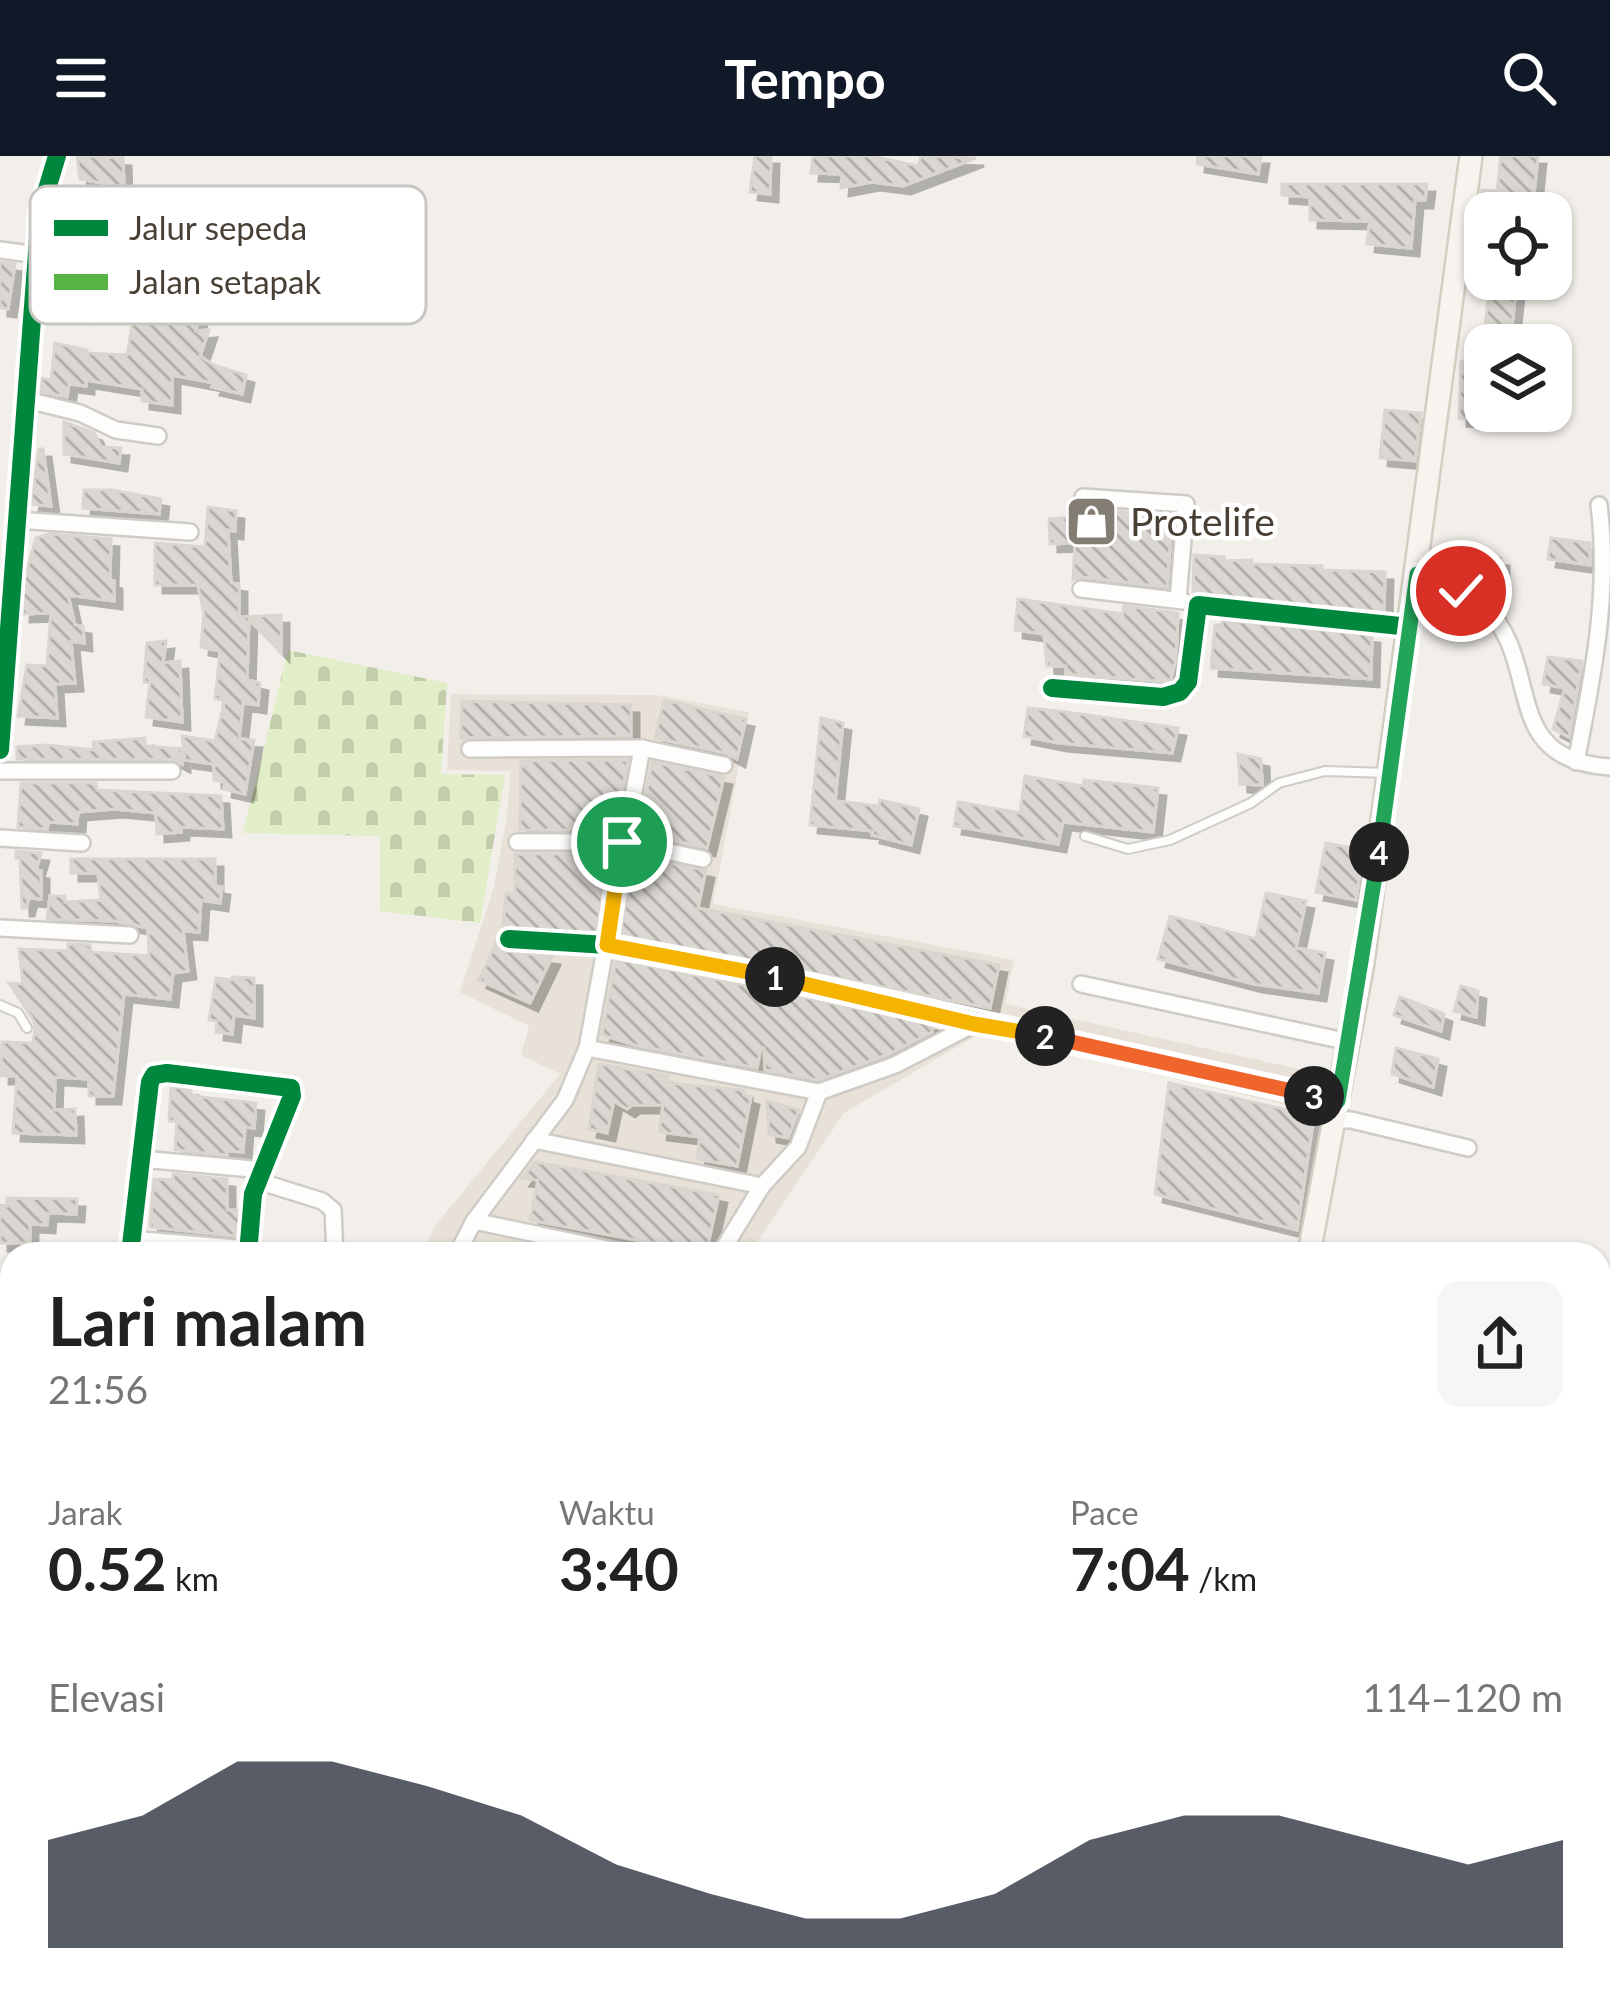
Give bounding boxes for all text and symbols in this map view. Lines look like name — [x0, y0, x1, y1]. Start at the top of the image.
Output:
icon: menu — [48, 45, 114, 111]
icon: search — [1496, 45, 1562, 111]
text: Tempo — [724, 46, 886, 111]
legend — [30, 186, 426, 324]
map controls — [1464, 192, 1572, 432]
button: locate — [1464, 192, 1572, 300]
text: Jalur sepeda — [129, 207, 307, 247]
text: Jalan setapak — [129, 261, 321, 301]
button: layers — [1464, 324, 1572, 432]
shop icon: Protelife — [1063, 493, 1119, 549]
place label: Protelife — [1130, 498, 1275, 544]
pin — [1410, 540, 1512, 642]
icon: check — [1428, 558, 1494, 624]
pin — [571, 791, 673, 893]
icon: arrive — [589, 809, 655, 875]
pin: 4 — [1349, 822, 1409, 882]
text: 4 — [1369, 832, 1389, 872]
pin: 1 — [745, 947, 805, 1007]
text: 1 — [765, 957, 785, 997]
pin: 2 — [1015, 1006, 1075, 1066]
text: 2 — [1035, 1016, 1055, 1056]
pin: 3 — [1284, 1066, 1344, 1126]
text: 3 — [1304, 1076, 1324, 1116]
text: Lari malam — [48, 1281, 367, 1360]
button: share — [1437, 1281, 1563, 1407]
text: 21:56 — [48, 1366, 148, 1412]
text: Jarak — [48, 1492, 123, 1532]
text: Waktu — [559, 1492, 655, 1532]
text: Pace — [1070, 1492, 1139, 1532]
text: 0.52 — [48, 1532, 167, 1604]
text: 3:40 — [559, 1532, 679, 1604]
text: 7:04 — [1070, 1532, 1190, 1604]
text: km — [167, 1558, 219, 1598]
text: /km — [1190, 1558, 1257, 1598]
text: Elevasi — [48, 1674, 165, 1720]
text: 114–120 m — [1363, 1674, 1563, 1720]

